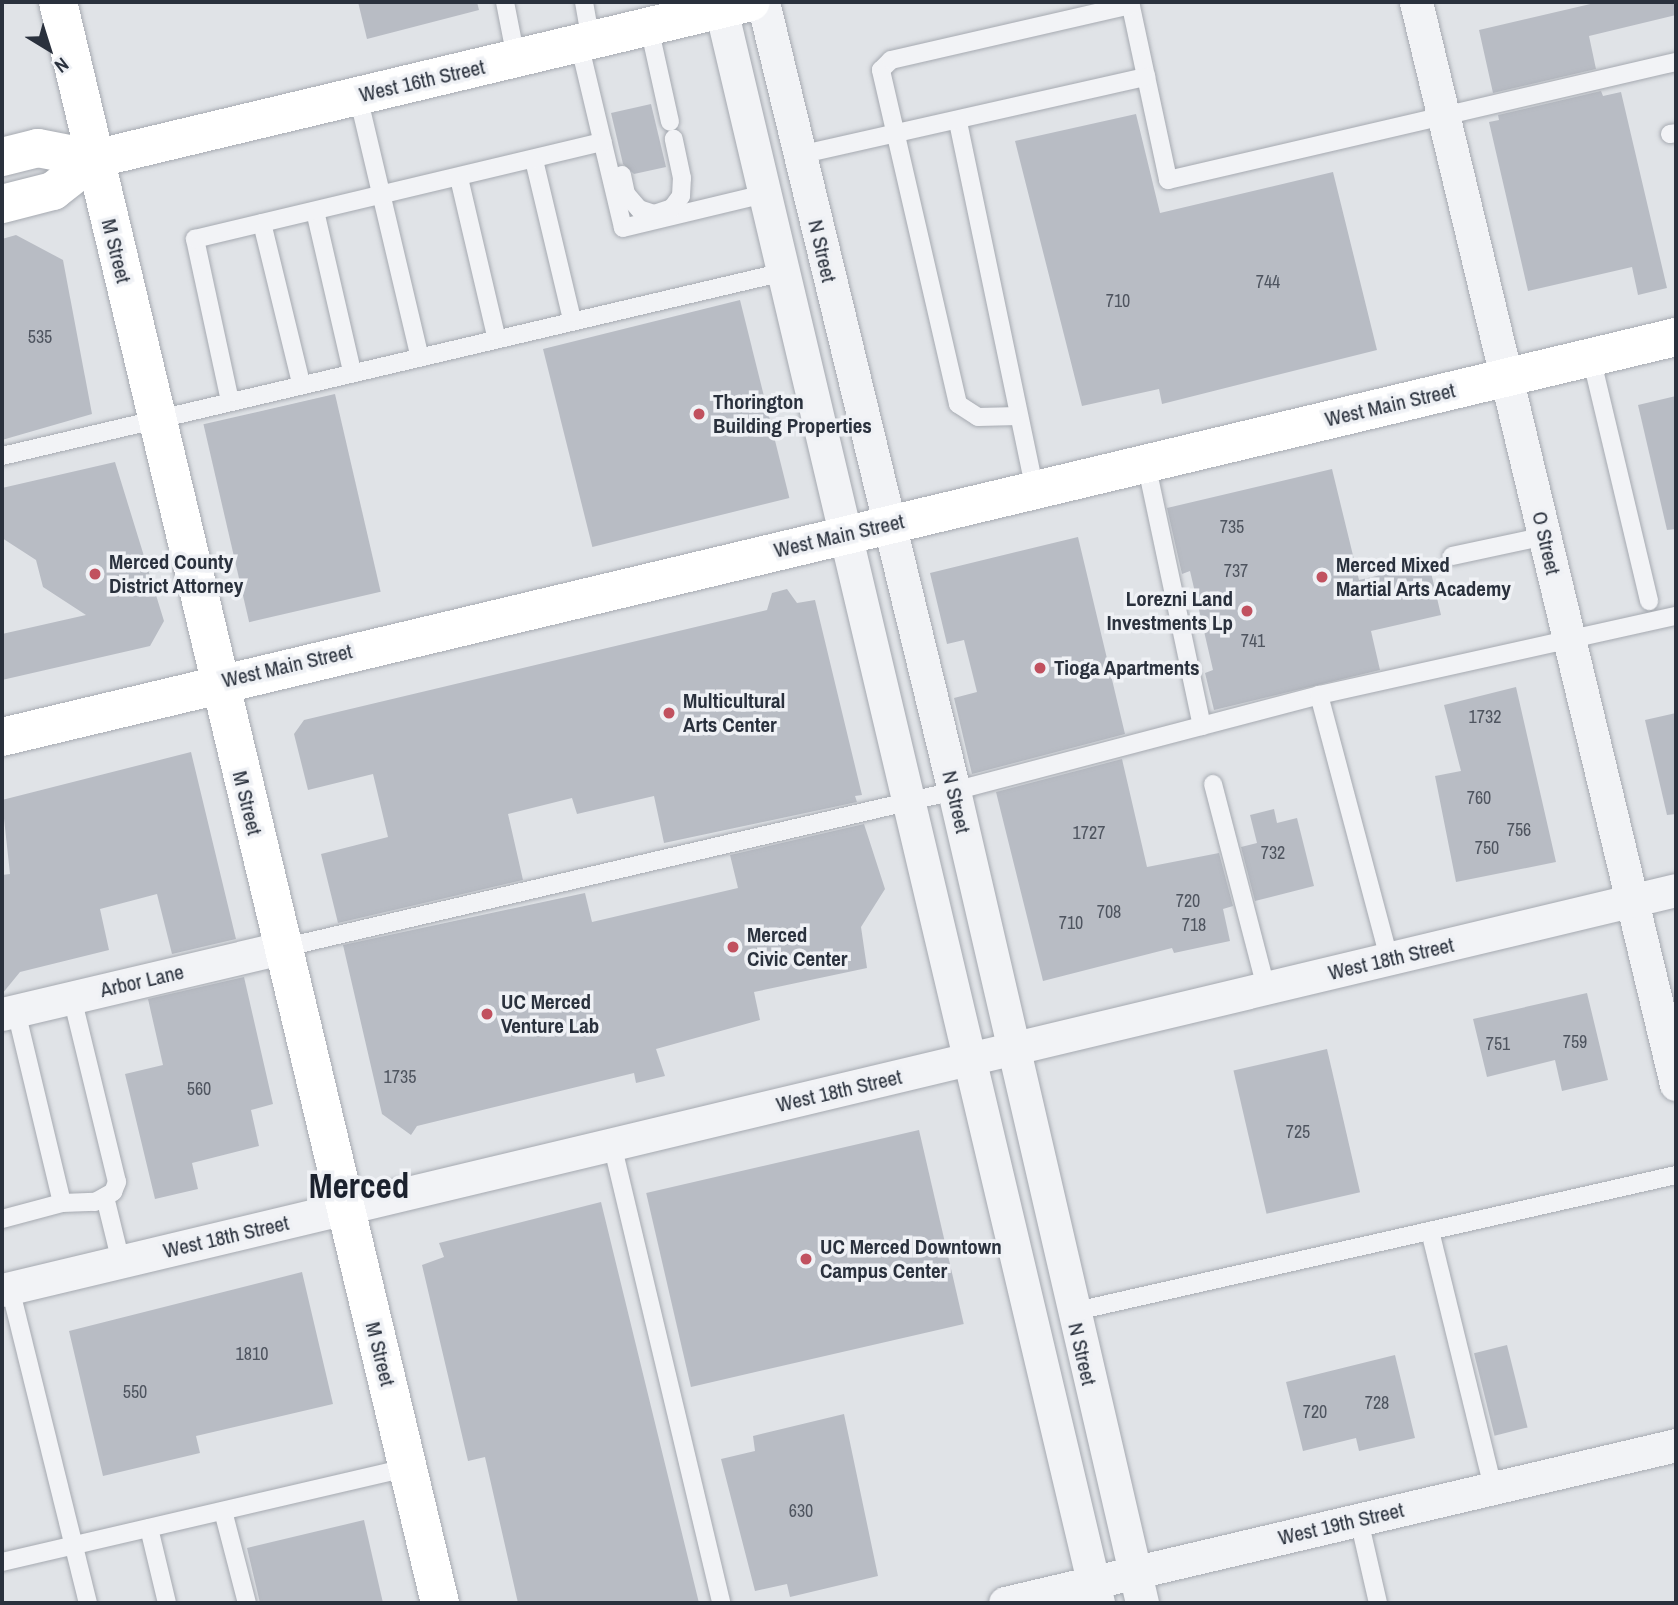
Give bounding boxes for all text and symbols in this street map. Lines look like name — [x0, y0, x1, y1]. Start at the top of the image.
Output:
north arrow — [14, 14, 84, 84]
text: N — [49, 52, 74, 79]
street label: West 16th Street — [357, 54, 487, 108]
street label: M Street — [96, 216, 136, 286]
street label: N Street — [803, 217, 841, 285]
house number: 744 — [1256, 271, 1280, 293]
house number: 710 — [1106, 290, 1130, 312]
house number: 535 — [28, 326, 52, 348]
street label: West Main Street — [1322, 378, 1458, 432]
place label: Thorington Building Properties — [713, 389, 872, 439]
marker: Thorington Building Properties — [691, 406, 707, 422]
street label: West Main Street — [771, 509, 907, 563]
street label: O Street — [1527, 509, 1565, 577]
house number: 735 — [1220, 516, 1244, 538]
place label: Merced County District Attorney — [109, 549, 244, 599]
place label: Merced Mixed Martial Arts Academy — [1336, 552, 1512, 602]
house number: 737 — [1224, 560, 1248, 582]
marker: Merced County District Attorney — [87, 566, 103, 582]
marker: Merced Mixed Martial Arts Academy — [1314, 569, 1330, 585]
place label: Lorezni Land Investments Lp — [1107, 586, 1233, 636]
marker: Lorezni Land Investments Lp — [1239, 603, 1255, 619]
house number: 741 — [1241, 630, 1265, 652]
street label: West Main Street — [219, 639, 355, 693]
place label: Tioga Apartments — [1054, 655, 1200, 681]
marker: Tioga Apartments — [1032, 660, 1048, 676]
place label: Multicultural Arts Center — [683, 688, 785, 738]
marker: Multicultural Arts Center — [661, 705, 677, 721]
house number: 1732 — [1469, 706, 1501, 728]
street label: M Street — [227, 768, 267, 838]
street label: N Street — [937, 768, 975, 836]
house number: 760 — [1467, 787, 1491, 809]
house number: 756 — [1507, 819, 1531, 841]
house number: 1727 — [1073, 822, 1105, 844]
house number: 750 — [1475, 837, 1499, 859]
house number: 732 — [1261, 842, 1285, 864]
house number: 720 — [1176, 890, 1200, 912]
house number: 708 — [1097, 901, 1121, 923]
house number: 710 — [1059, 912, 1083, 934]
house number: 718 — [1182, 914, 1206, 936]
place label: Merced Civic Center — [747, 922, 847, 972]
street label: West 18th Street — [1326, 932, 1456, 986]
marker: Merced Civic Center — [725, 939, 741, 955]
street label: Arbor Lane — [98, 959, 186, 1003]
place label: UC Merced Venture Lab — [501, 989, 599, 1039]
marker: UC Merced Venture Lab — [479, 1006, 495, 1022]
house number: 759 — [1563, 1031, 1587, 1053]
house number: 751 — [1486, 1033, 1510, 1055]
street label: West 18th Street — [774, 1064, 904, 1118]
house number: 1735 — [384, 1066, 416, 1088]
house number: 560 — [187, 1078, 211, 1100]
house number: 725 — [1286, 1121, 1310, 1143]
district label: Merced — [309, 1165, 409, 1207]
street label: West 18th Street — [161, 1210, 291, 1264]
place label: UC Merced Downtown Campus Center — [820, 1234, 1002, 1284]
marker: UC Merced Downtown Campus Center — [798, 1251, 814, 1267]
street label: M Street — [360, 1319, 400, 1389]
street label: N Street — [1063, 1320, 1101, 1388]
house number: 1810 — [236, 1343, 268, 1365]
house number: 550 — [123, 1381, 147, 1403]
house number: 728 — [1365, 1392, 1389, 1414]
house number: 720 — [1303, 1401, 1327, 1423]
street label: West 19th Street — [1276, 1497, 1406, 1551]
house number: 630 — [789, 1500, 813, 1522]

